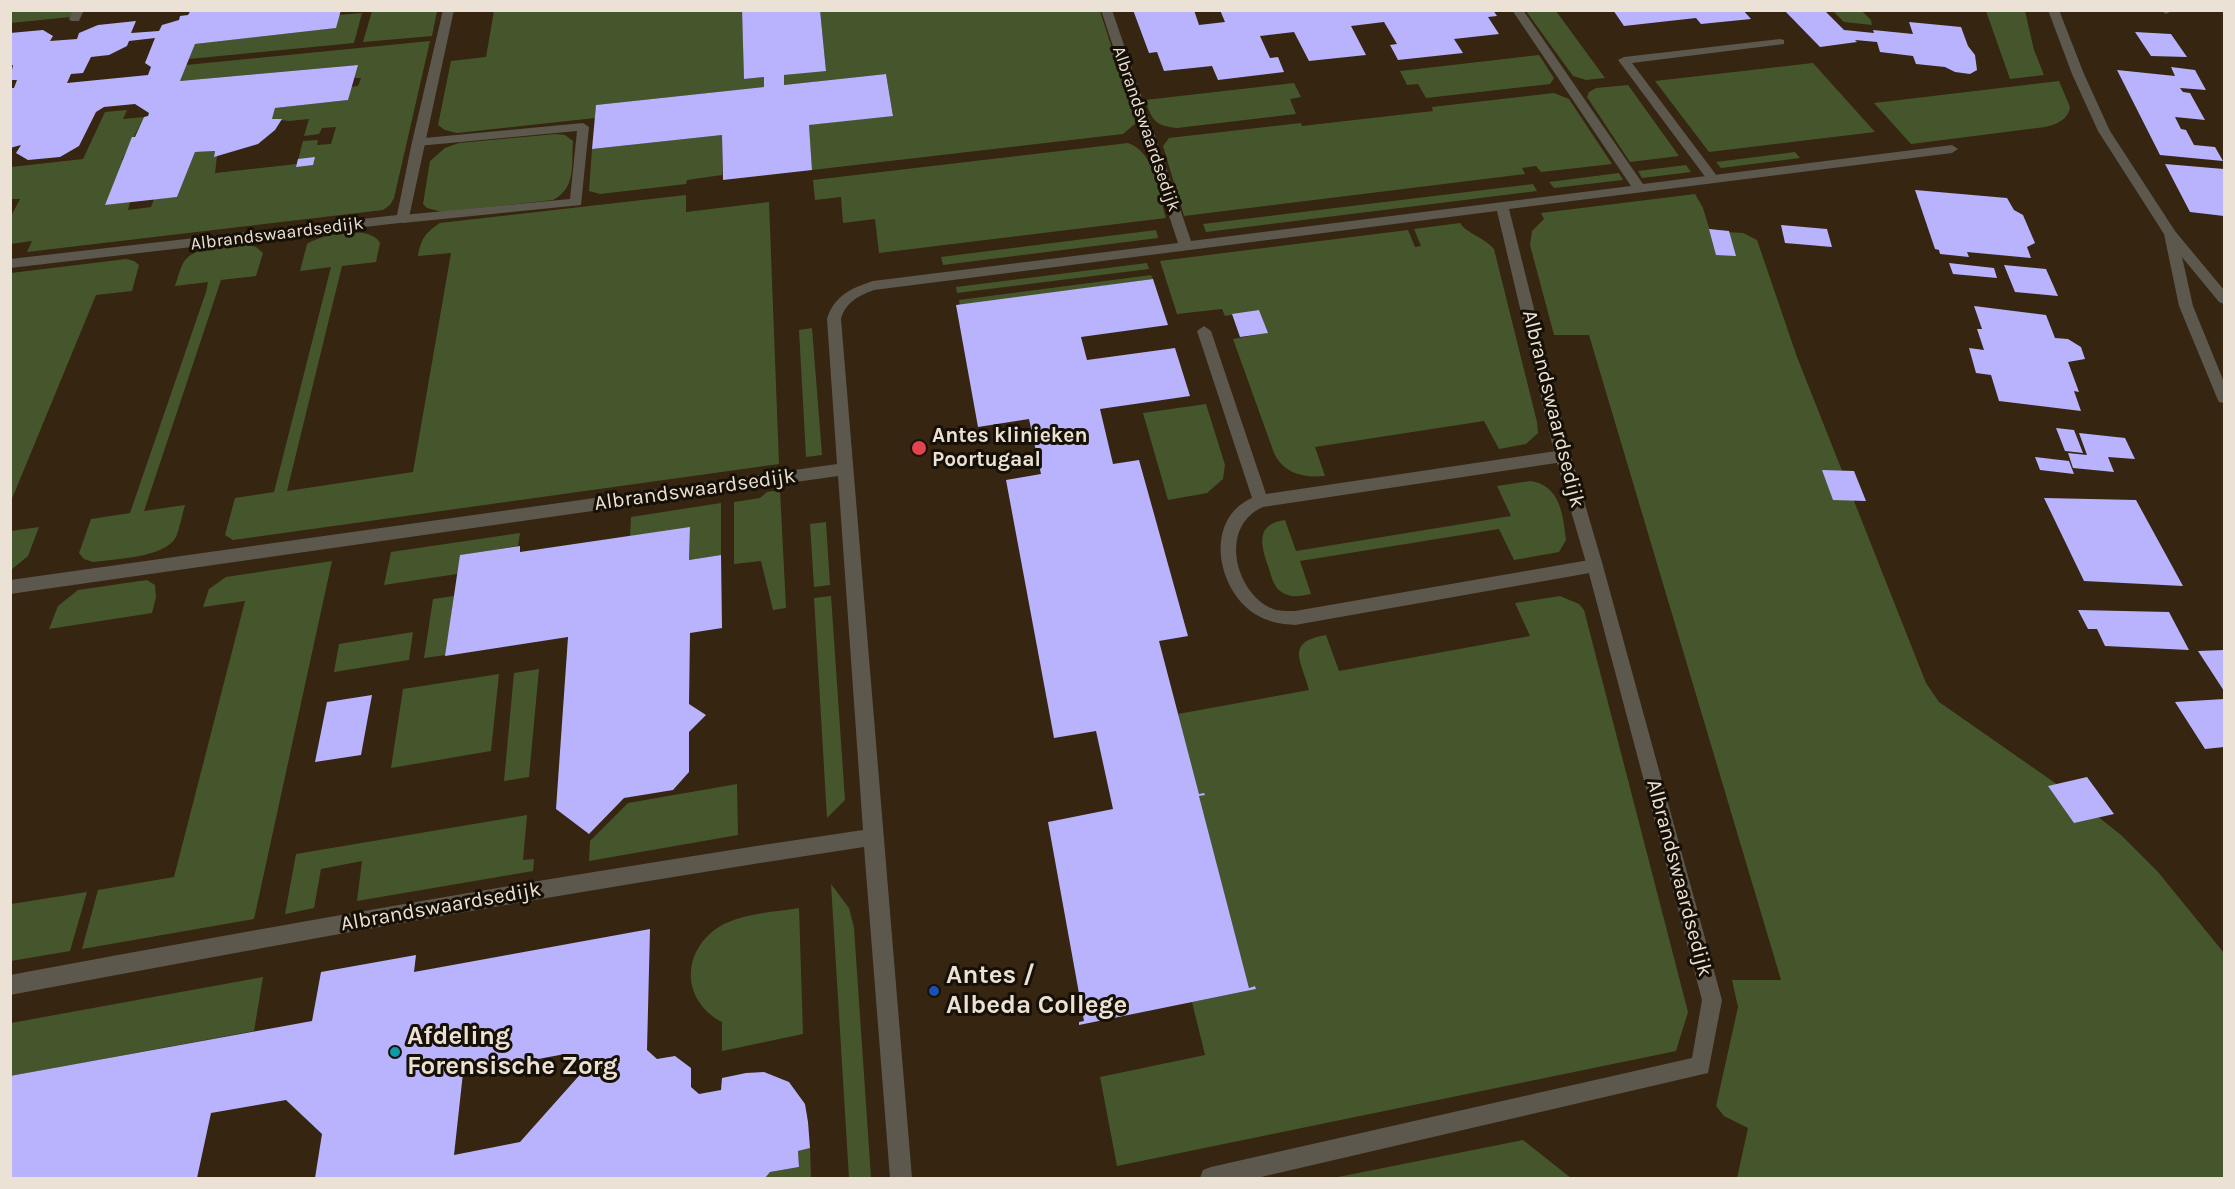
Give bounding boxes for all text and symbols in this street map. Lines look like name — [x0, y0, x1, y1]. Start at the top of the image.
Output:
street label: Albrandswaardsedijk — [1107, 43, 1185, 215]
street label: Albrandswaardsedijk — [189, 213, 365, 255]
street label: Albrandswaardsedijk — [1516, 307, 1590, 511]
place label: Antes klinieken Poortugaal — [932, 423, 1087, 473]
marker: Antes klinieken Poortugaal — [910, 439, 928, 457]
street label: Albrandswaardsedijk — [593, 463, 797, 517]
street label: Albrandswaardsedijk — [1641, 777, 1717, 979]
street label: Albrandswaardsedijk — [339, 877, 543, 937]
place label: Antes / Albeda College — [946, 960, 1127, 1022]
marker: Antes / Albeda College — [927, 984, 941, 998]
place label: Afdeling Forensische Zorg — [407, 1021, 618, 1082]
marker: Afdeling Forensische Zorg — [388, 1045, 402, 1059]

